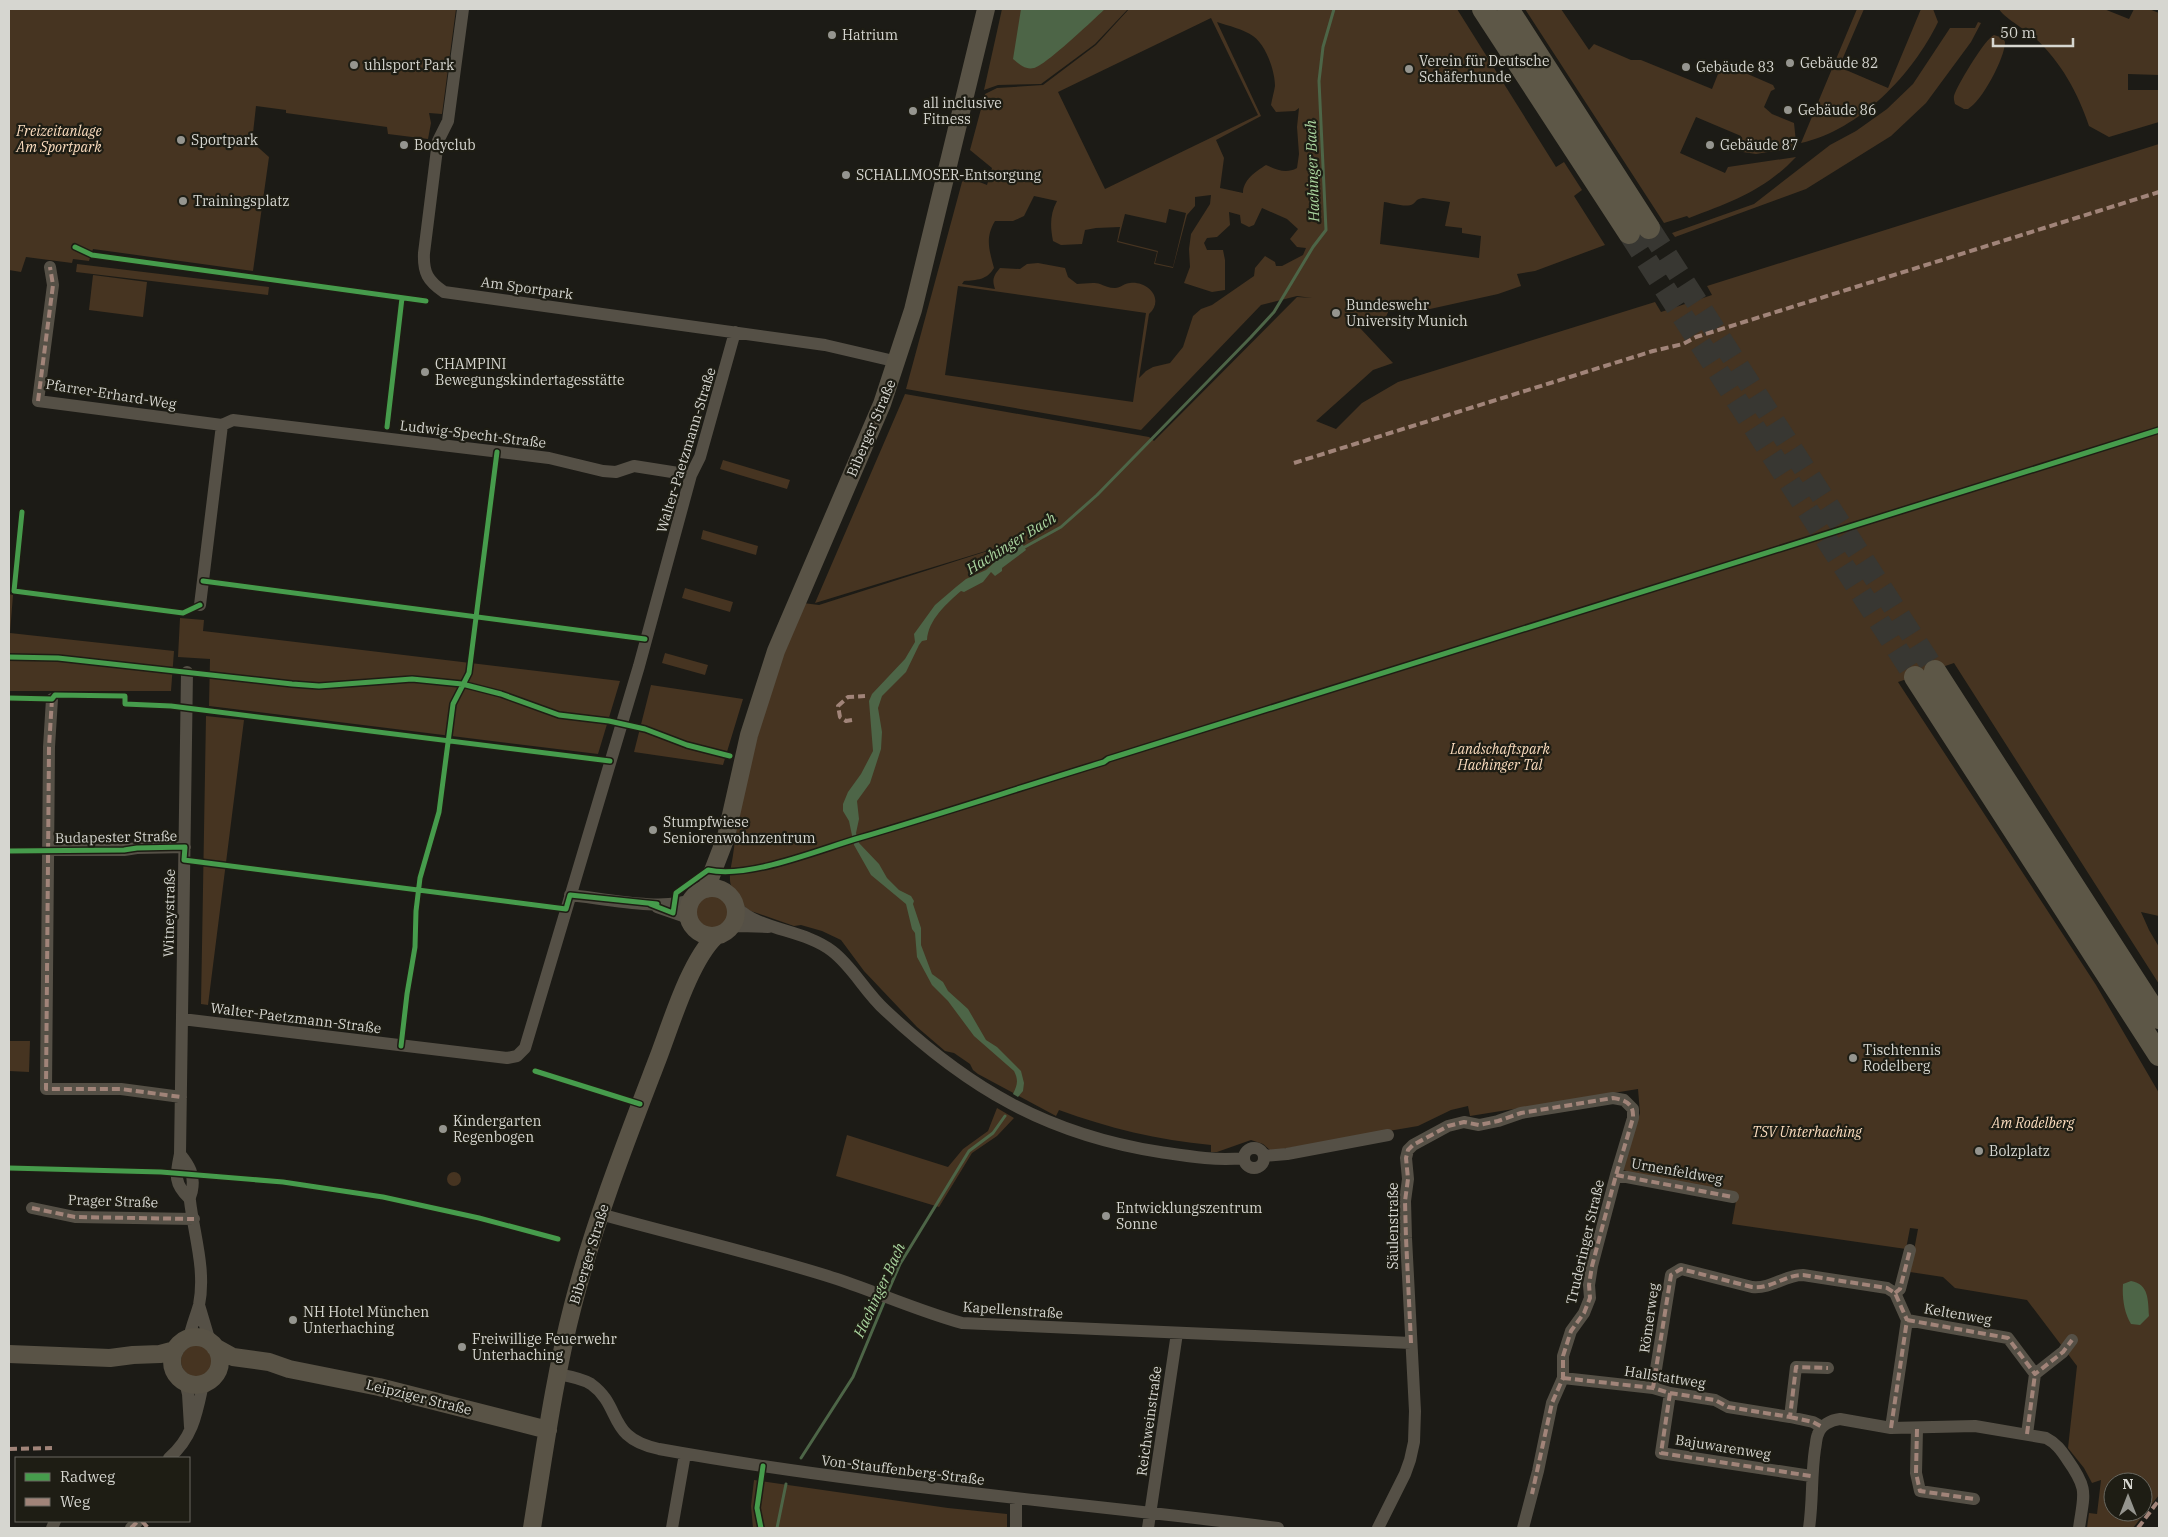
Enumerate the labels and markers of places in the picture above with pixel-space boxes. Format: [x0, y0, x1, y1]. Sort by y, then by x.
place label: Hatrium [842, 26, 898, 44]
marker: Hatrium [826, 29, 838, 41]
place label: Verein für Deutsche Schäferhunde [1419, 52, 1550, 86]
place label: Gebäude 82 [1800, 54, 1878, 72]
place label: uhlsport Park [364, 56, 455, 74]
marker: Gebäude 82 [1784, 57, 1796, 69]
place label: Gebäude 83 [1696, 58, 1774, 76]
marker: uhlsport Park [348, 59, 360, 71]
marker: Gebäude 83 [1680, 61, 1692, 73]
marker: Verein für Deutsche Schäferhunde [1403, 63, 1415, 75]
place label: all inclusive Fitness [923, 94, 1002, 128]
place label: Gebäude 86 [1798, 101, 1876, 119]
marker: Gebäude 86 [1782, 104, 1794, 116]
marker: all inclusive Fitness [907, 105, 919, 117]
place label: Sportpark [191, 131, 259, 149]
marker: Sportpark [175, 134, 187, 146]
place label: Bodyclub [414, 136, 476, 154]
place label: Gebäude 87 [1720, 136, 1798, 154]
marker: Bodyclub [398, 139, 410, 151]
marker: Gebäude 87 [1704, 139, 1716, 151]
place label: SCHALLMOSER-Entsorgung [856, 166, 1042, 184]
marker: SCHALLMOSER-Entsorgung [840, 169, 852, 181]
place label: Trainingsplatz [193, 192, 289, 210]
marker: Trainingsplatz [177, 195, 189, 207]
place label: Bundeswehr University Munich [1346, 296, 1468, 330]
marker: Bundeswehr University Munich [1330, 307, 1342, 319]
place label: CHAMPINI Bewegungskindertagesstätte [435, 355, 624, 389]
marker: CHAMPINI Bewegungskindertagesstätte [419, 366, 431, 378]
place label: Stumpfwiese Seniorenwohnzentrum [663, 813, 816, 847]
marker: Stumpfwiese Seniorenwohnzentrum [647, 824, 659, 836]
place label: Tischtennis Rodelberg [1863, 1041, 1941, 1075]
marker: Tischtennis Rodelberg [1847, 1052, 1859, 1064]
place label: Kindergarten Regenbogen [453, 1112, 541, 1146]
marker: Kindergarten Regenbogen [437, 1123, 449, 1135]
place label: Bolzplatz [1989, 1142, 2050, 1160]
marker: Bolzplatz [1973, 1145, 1985, 1157]
place label: Entwicklungszentrum Sonne [1116, 1199, 1262, 1233]
marker: Entwicklungszentrum Sonne [1100, 1210, 1112, 1222]
place label: NH Hotel München Unterhaching [303, 1303, 429, 1337]
marker: NH Hotel München Unterhaching [287, 1314, 299, 1326]
place label: Freiwillige Feuerwehr Unterhaching [472, 1330, 617, 1364]
marker: Freiwillige Feuerwehr Unterhaching [456, 1341, 468, 1353]

